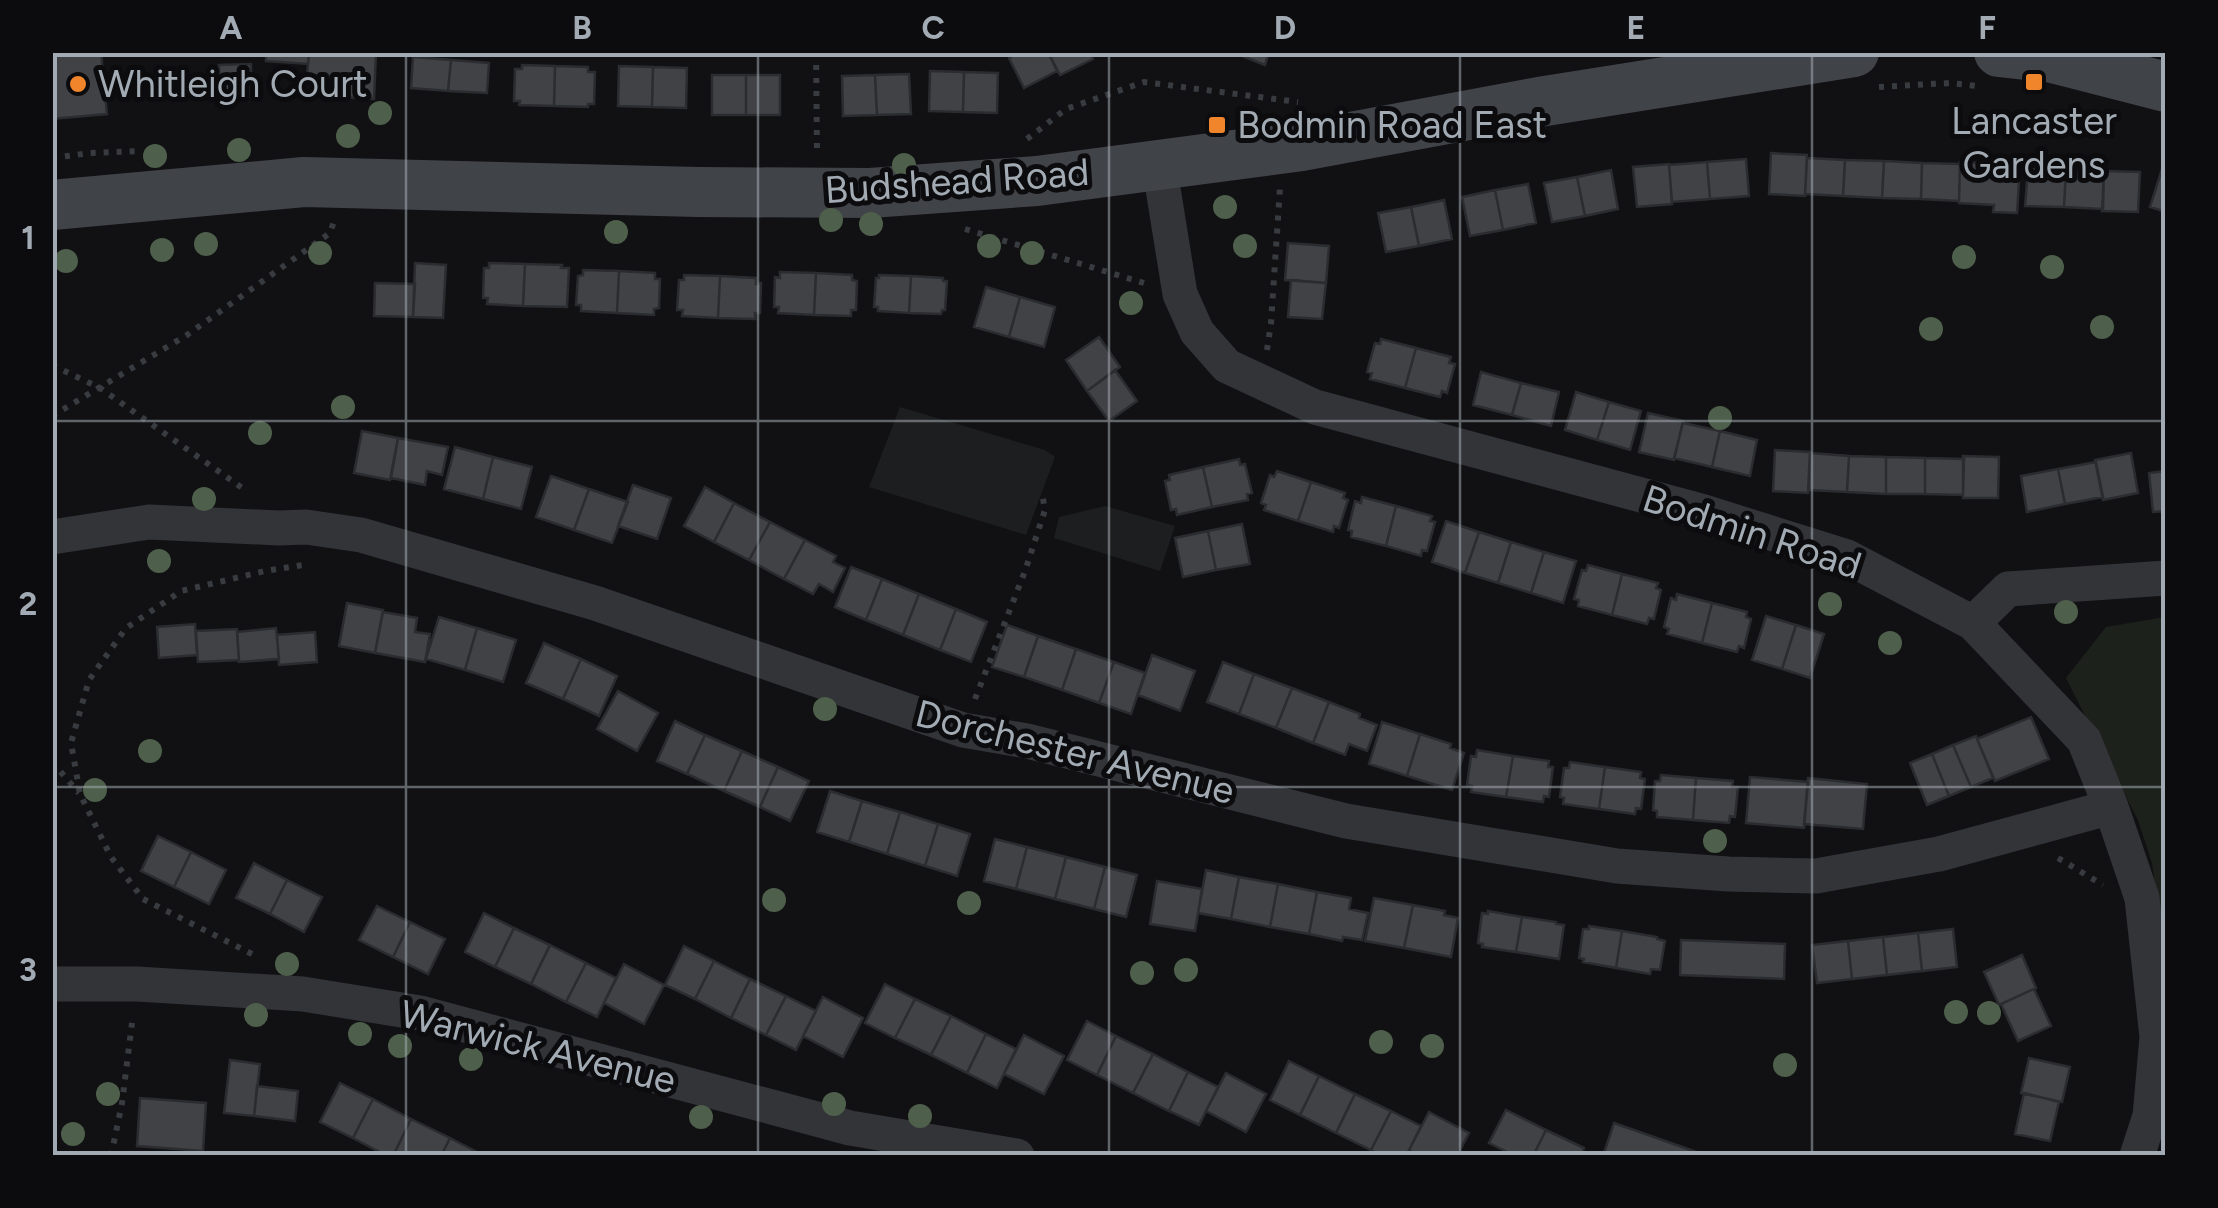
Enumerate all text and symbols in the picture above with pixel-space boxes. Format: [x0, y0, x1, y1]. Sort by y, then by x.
text: A [220, 9, 243, 47]
text: B [572, 9, 592, 47]
text: C [921, 9, 945, 47]
text: D [1274, 9, 1296, 47]
text: E [1627, 9, 1645, 47]
text: F [1978, 9, 1996, 47]
place label: Whitleigh Court [98, 61, 368, 107]
marker: Lancaster Gardens [2023, 71, 2045, 93]
marker: Whitleigh Court [67, 73, 89, 95]
place label: Lancaster Gardens [1951, 98, 2117, 188]
place label: Bodmin Road East [1237, 102, 1547, 148]
marker: Bodmin Road East [1206, 114, 1228, 136]
street label: Budshead Road [823, 149, 1091, 213]
text: 1 [21, 219, 35, 257]
street label: Bodmin Road [1637, 475, 1867, 589]
text: 2 [19, 585, 37, 623]
street label: Dorchester Avenue [911, 690, 1239, 814]
text: 3 [19, 951, 37, 989]
street label: Warwick Avenue [395, 990, 681, 1104]

